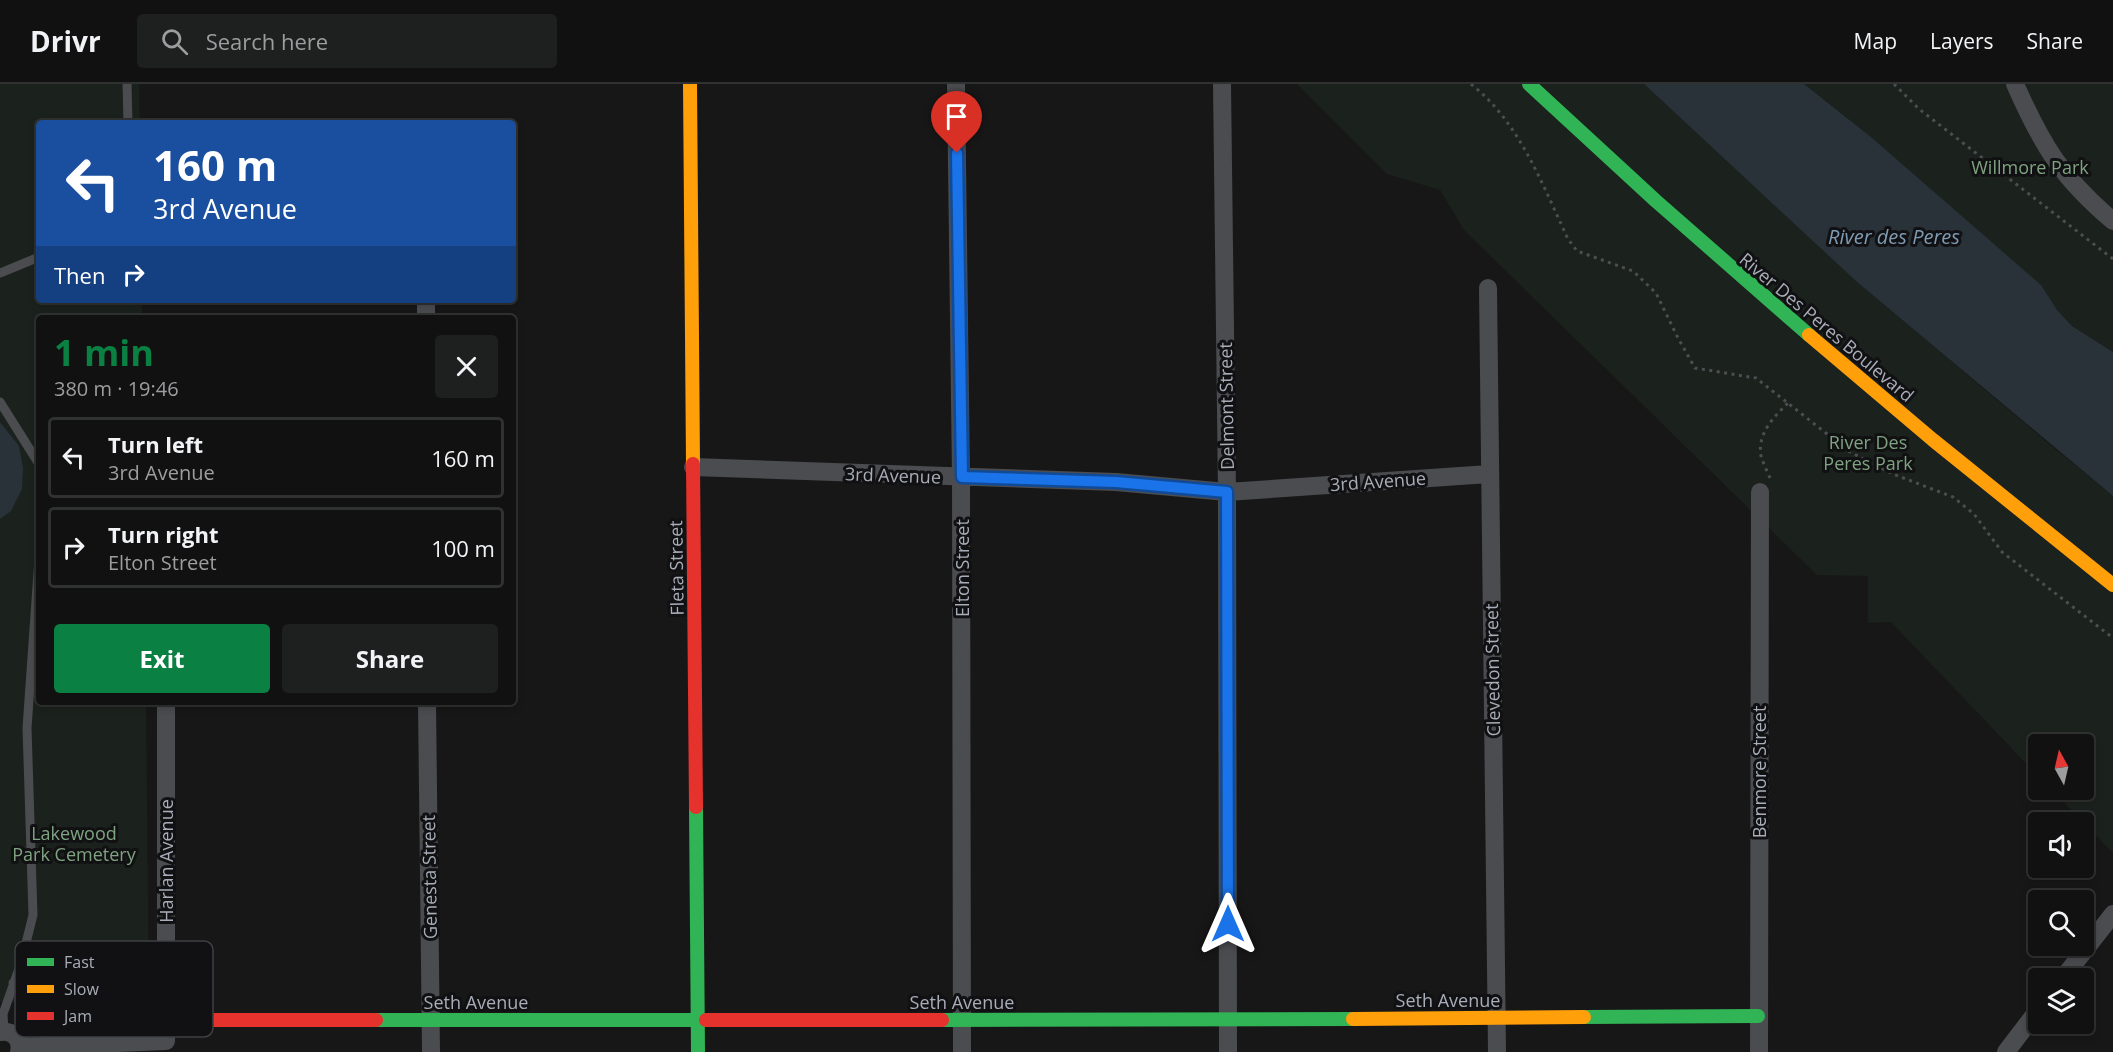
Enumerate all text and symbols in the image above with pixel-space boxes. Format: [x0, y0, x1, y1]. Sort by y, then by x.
search box [137, 14, 557, 68]
text: Drivr [30, 22, 101, 60]
icon: search [158, 25, 191, 58]
text: Search here [206, 26, 328, 56]
text: Map [1854, 27, 1897, 55]
text: Layers [1930, 27, 1994, 55]
text: Share [2027, 27, 2083, 55]
pin [931, 91, 982, 153]
icon: arrive [940, 100, 973, 133]
text: 160 m [153, 136, 277, 193]
icon: left [54, 144, 132, 222]
park label: Willmore Park [1971, 155, 2089, 179]
text: 3rd Avenue [153, 190, 297, 227]
water label: River des Peres [1828, 223, 1960, 250]
street label: River Des Peres Boulevard [1735, 247, 1919, 407]
icon: right [117, 258, 150, 291]
text: Then [54, 260, 105, 290]
text: 1 min [54, 328, 154, 377]
button: close [435, 335, 498, 398]
street label: Delmont Street [1213, 342, 1239, 470]
text: 380 m · 19:46 [54, 375, 179, 402]
text: Turn left [108, 429, 203, 459]
park label: River Des Peres Park [1823, 430, 1913, 475]
icon: left [57, 441, 90, 474]
text: 160 m [431, 443, 495, 473]
text: 3rd Avenue [108, 459, 215, 486]
street label: 3rd Avenue [845, 461, 941, 489]
street label: 3rd Avenue [1329, 466, 1427, 496]
text: Turn right [108, 519, 219, 549]
street label: Elton Street [950, 519, 974, 617]
street label: Fleta Street [663, 520, 689, 616]
icon: right [57, 531, 90, 564]
text: 100 m [431, 533, 495, 563]
text: Elton Street [108, 549, 217, 576]
street label: Clevedon Street [1479, 603, 1505, 737]
button: Exit [54, 624, 270, 693]
button: Share [282, 624, 498, 693]
street label: Benmore Street [1747, 706, 1771, 838]
north arrow [2028, 734, 2094, 800]
map controls [2028, 734, 2094, 1034]
street label: Harlan Avenue [154, 799, 178, 923]
button: sound [2028, 812, 2094, 878]
street label: Genesta Street [416, 815, 442, 939]
park label: Lakewood Park Cemetery [12, 821, 137, 866]
button: search [2028, 890, 2094, 956]
position arrow [1196, 892, 1260, 956]
legend [15, 941, 213, 1037]
text: Fast [64, 951, 95, 973]
button: layers [2028, 968, 2094, 1034]
text: Slow [64, 978, 99, 1000]
street label: Seth Avenue [1396, 988, 1500, 1012]
street label: Seth Avenue [424, 990, 528, 1014]
street label: Seth Avenue [910, 990, 1014, 1014]
text: Jam [62, 1005, 92, 1027]

